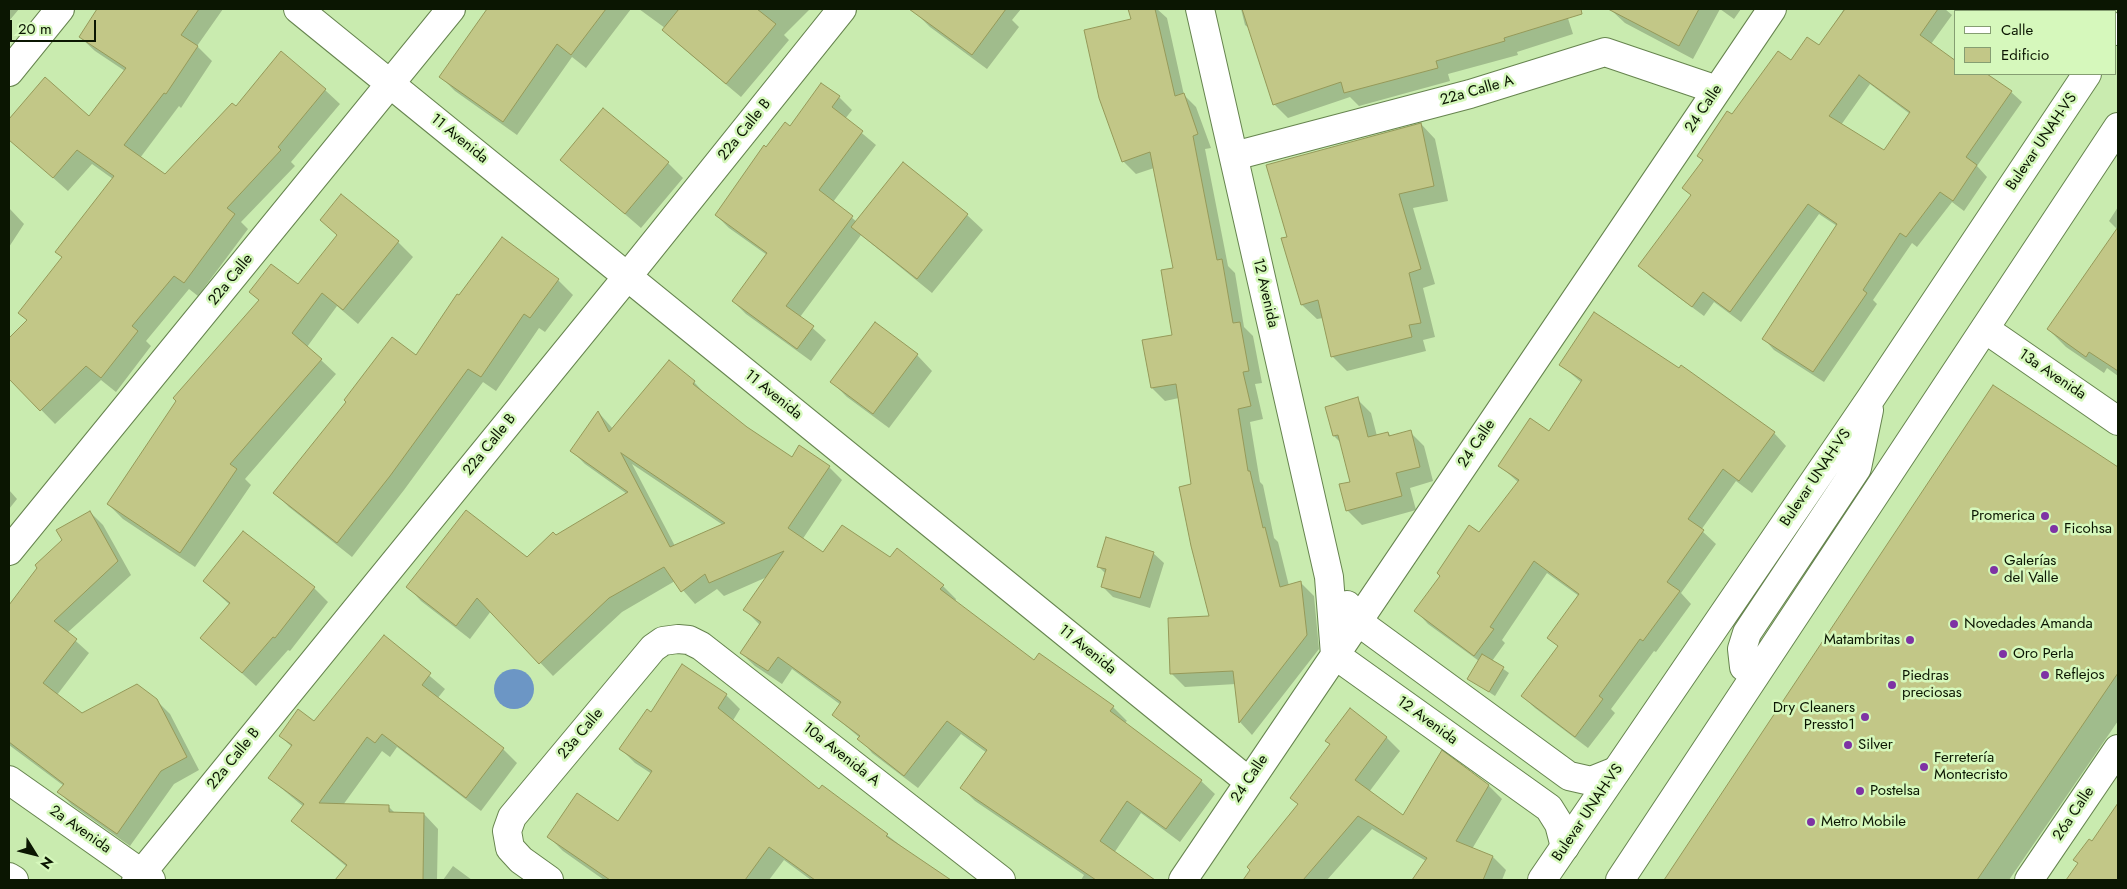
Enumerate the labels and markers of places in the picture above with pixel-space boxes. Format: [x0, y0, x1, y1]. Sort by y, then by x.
place label: Promerica [1971, 507, 2035, 525]
marker: Promerica [2039, 510, 2051, 522]
place label: Ficohsa [2064, 520, 2112, 538]
marker: Ficohsa [2048, 523, 2060, 535]
place label: Galerías del Valle [2004, 552, 2058, 587]
marker: Galerías del Valle [1988, 564, 2000, 576]
place label: Novedades Amanda [1964, 615, 2093, 633]
marker: Novedades Amanda [1948, 618, 1960, 630]
place label: Matambritas [1824, 631, 1900, 649]
marker: Matambritas [1904, 634, 1916, 646]
place label: Oro Perla [2013, 645, 2074, 663]
marker: Oro Perla [1997, 648, 2009, 660]
place label: Reflejos [2055, 666, 2105, 684]
place label: Piedras preciosas [1902, 667, 1962, 702]
marker: Reflejos [2039, 669, 2051, 681]
marker: Piedras preciosas [1886, 679, 1898, 691]
place label: Dry Cleaners Pressto1 [1773, 699, 1855, 734]
marker: Dry Cleaners Pressto1 [1859, 711, 1871, 723]
place label: Silver [1858, 736, 1893, 754]
marker: Silver [1842, 739, 1854, 751]
place label: Ferretería Montecristo [1934, 749, 2008, 784]
marker: Ferretería Montecristo [1918, 761, 1930, 773]
place label: Postelsa [1870, 782, 1920, 800]
marker: Postelsa [1854, 785, 1866, 797]
place label: Metro Mobile [1821, 813, 1906, 831]
marker: Metro Mobile [1805, 816, 1817, 828]

